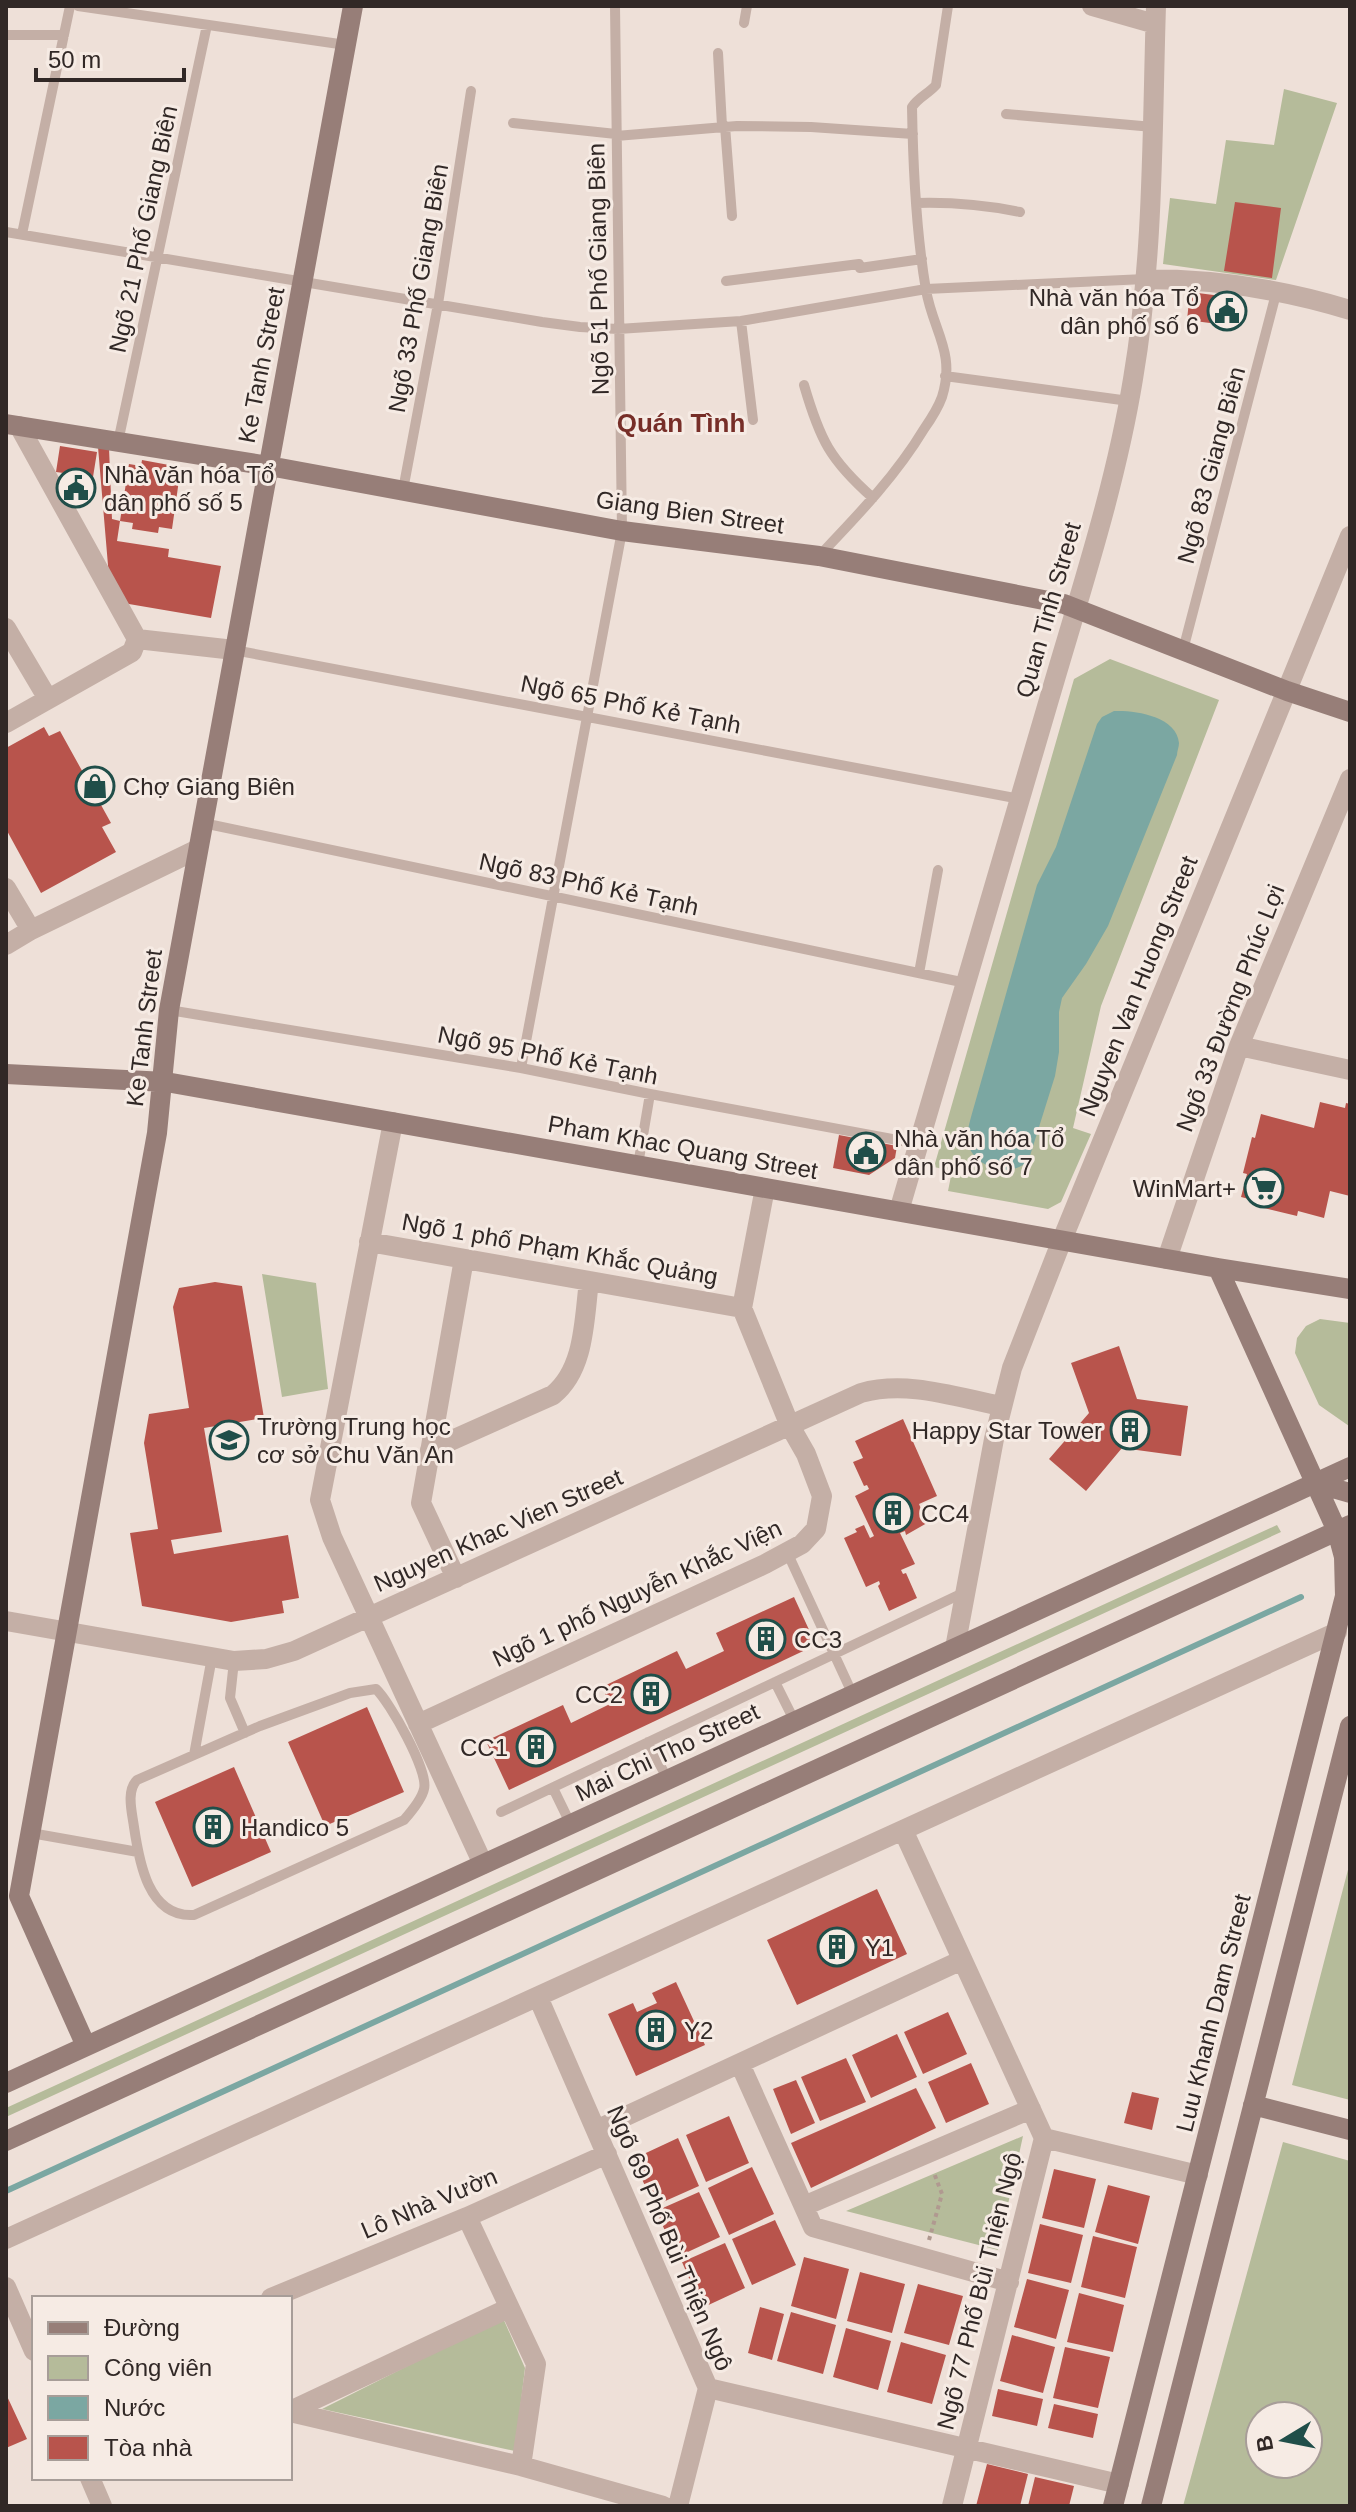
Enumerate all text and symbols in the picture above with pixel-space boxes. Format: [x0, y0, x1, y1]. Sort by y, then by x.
scale bar [36, 32, 184, 82]
text: 50 m [48, 46, 101, 73]
street label: Ngõ 21 Phố Giang Biên [104, 103, 182, 355]
street label: Ngõ 51 Phố Giang Biên [582, 143, 614, 395]
street label: Ngõ 33 Phố Giang Biên [383, 161, 453, 415]
street label: Ke Tanh Street [233, 284, 289, 445]
place label: Nhà văn hóa Tổ dân phố số 6 [1029, 284, 1199, 339]
public building icon: Nhà văn hóa Tổ dân phố số 6 [1206, 290, 1248, 332]
street label: Ngõ 83 Giang Biên [1172, 364, 1250, 566]
district label: Quán Tình [617, 408, 745, 438]
place label: Nhà văn hóa Tổ dân phố số 5 [104, 461, 274, 516]
public building icon: Nhà văn hóa Tổ dân phố số 5 [55, 467, 97, 509]
street label: Giang Bien Street [594, 485, 786, 539]
street label: Quan Tinh Street [1010, 519, 1086, 701]
street label: Ngõ 65 Phố Kẻ Tạnh [519, 669, 743, 739]
shop icon: Chợ Giang Biên [74, 765, 116, 807]
place label: Chợ Giang Biên [123, 773, 295, 800]
street label: Ngõ 83 Phố Kẻ Tạnh [477, 848, 701, 920]
street label: Nguyen Van Huong Street [1073, 852, 1203, 1120]
street label: Ngõ 33 Đường Phúc Lợi [1170, 881, 1290, 1135]
street label: Ke Tanh Street [121, 947, 167, 1108]
street label: Ngõ 95 Phố Kẻ Tạnh [436, 1020, 660, 1090]
street label: Pham Khac Quang Street [546, 1110, 820, 1184]
place label: Nhà văn hóa Tổ dân phố số 7 [894, 1125, 1064, 1180]
public building icon: Nhà văn hóa Tổ dân phố số 7 [845, 1131, 887, 1173]
supermarket icon: WinMart+ [1243, 1167, 1285, 1209]
place label: WinMart+ [1133, 1175, 1236, 1202]
street label: Ngõ 1 phố Phạm Khắc Quảng [400, 1208, 720, 1290]
building icon: Happy Star Tower [1109, 1409, 1151, 1451]
place label: Trường Trung học cơ sở Chu Văn An [257, 1413, 454, 1468]
place label: Happy Star Tower [912, 1417, 1102, 1444]
school or university icon: Trường Trung học cơ sở Chu Văn An [208, 1419, 250, 1461]
street label: Nguyen Khac Vien Street [370, 1463, 627, 1597]
building icon: CC4 [872, 1492, 914, 1534]
place label: CC4 [921, 1500, 969, 1527]
street label: Ngõ 1 phố Nguyễn Khắc Viện [488, 1514, 786, 1672]
building icon: CC3 [745, 1618, 787, 1660]
place label: CC3 [794, 1626, 842, 1653]
building icon: CC2 [630, 1673, 672, 1715]
place label: CC2 [575, 1681, 623, 1708]
street label: Mai Chi Tho Street [571, 1697, 763, 1806]
building icon: CC1 [515, 1726, 557, 1768]
place label: CC1 [460, 1734, 508, 1761]
building icon: Handico 5 [192, 1806, 234, 1848]
place label: Handico 5 [241, 1814, 349, 1841]
street label: Luu Khanh Dam Street [1170, 1891, 1256, 2135]
building icon: Y1 [816, 1926, 858, 1968]
place label: Y1 [865, 1934, 894, 1961]
building icon: Y2 [635, 2009, 677, 2051]
place label: Y2 [684, 2017, 713, 2044]
street label: Ngõ 69 Phố Bùi Thiện Ngô [602, 2102, 738, 2374]
street label: Ngõ 77 Phố Bùi Thiện Ngộ [931, 2149, 1027, 2433]
street label: Lô Nhà Vườn [357, 2162, 501, 2244]
legend [32, 2296, 292, 2480]
text: Đường [104, 2314, 180, 2341]
text: Công viên [104, 2354, 212, 2381]
text: Nước [104, 2394, 165, 2421]
north arrow [1244, 2400, 1324, 2480]
text: B [1251, 2433, 1278, 2453]
text: Tòa nhà [104, 2434, 193, 2461]

